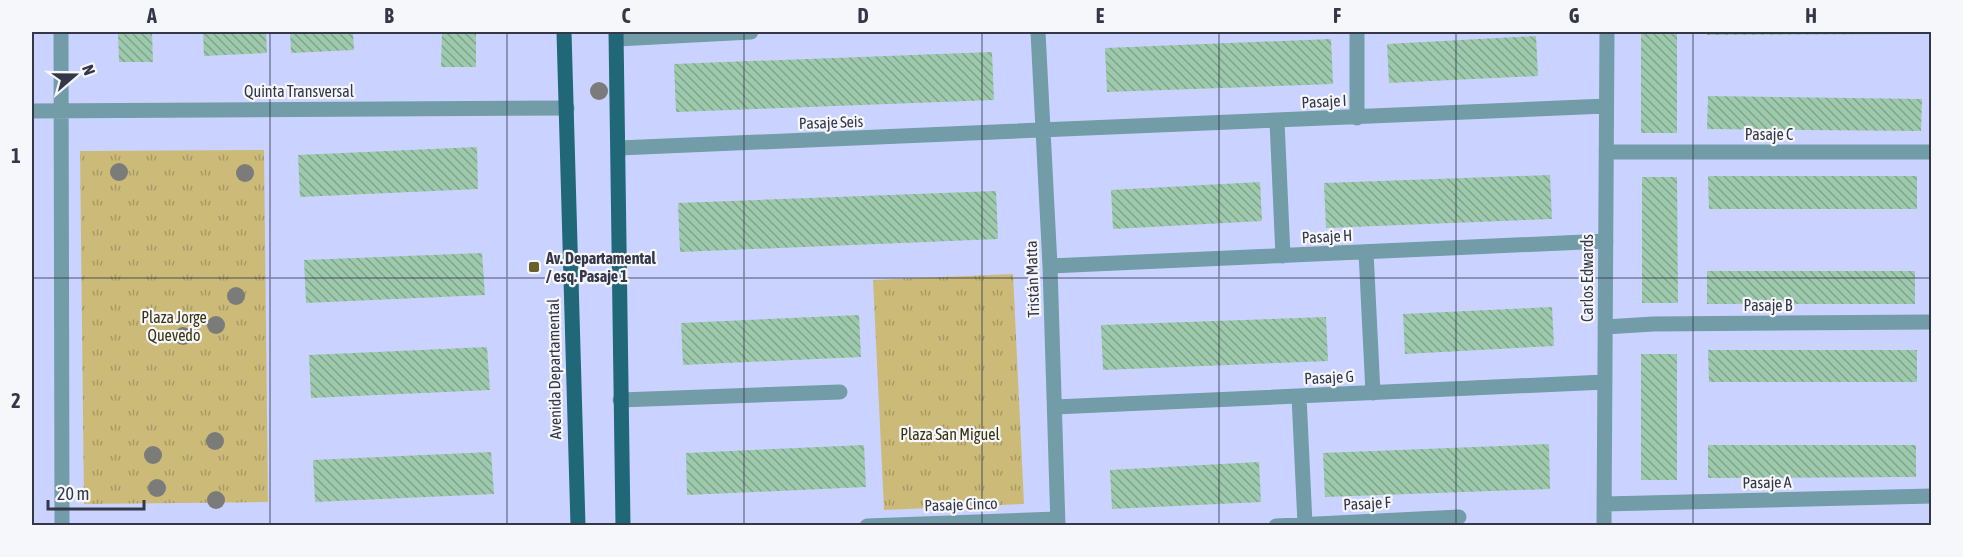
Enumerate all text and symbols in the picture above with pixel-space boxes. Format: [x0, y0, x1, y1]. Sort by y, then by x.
text: A [146, 4, 157, 27]
text: B [384, 4, 394, 27]
text: C [622, 4, 631, 27]
text: D [857, 4, 869, 27]
text: E [1096, 4, 1105, 27]
text: F [1333, 4, 1341, 27]
text: G [1569, 4, 1580, 27]
text: H [1805, 4, 1817, 27]
north arrow [45, 45, 105, 105]
text: N [79, 62, 99, 77]
street label: Quinta Transversal [244, 82, 355, 100]
street label: Pasaje I [1301, 91, 1347, 112]
street label: Pasaje Seis [798, 112, 864, 133]
street label: Pasaje C [1745, 125, 1793, 144]
text: 1 [11, 144, 21, 167]
street label: Pasaje H [1301, 226, 1353, 247]
street label: Carlos Edwards [1578, 234, 1596, 322]
street label: Tristán Matta [1022, 240, 1042, 318]
place label: Av. Departamental / esq. Pasaje 1 [545, 249, 656, 285]
marker: Av. Departamental / esq. Pasaje 1 [527, 260, 541, 274]
street label: Pasaje B [1744, 296, 1793, 315]
street label: Avenida Departamental [544, 298, 565, 440]
park label: Plaza Jorge Quevedo [141, 308, 207, 344]
street label: Pasaje G [1304, 367, 1354, 388]
text: 2 [11, 389, 21, 412]
park label: Plaza San Miguel [900, 425, 1001, 444]
scale bar [48, 473, 144, 511]
street label: Pasaje A [1742, 473, 1792, 492]
text: 20 m [57, 483, 89, 504]
street label: Pasaje F [1343, 493, 1392, 514]
street label: Pasaje Cinco [924, 494, 998, 515]

